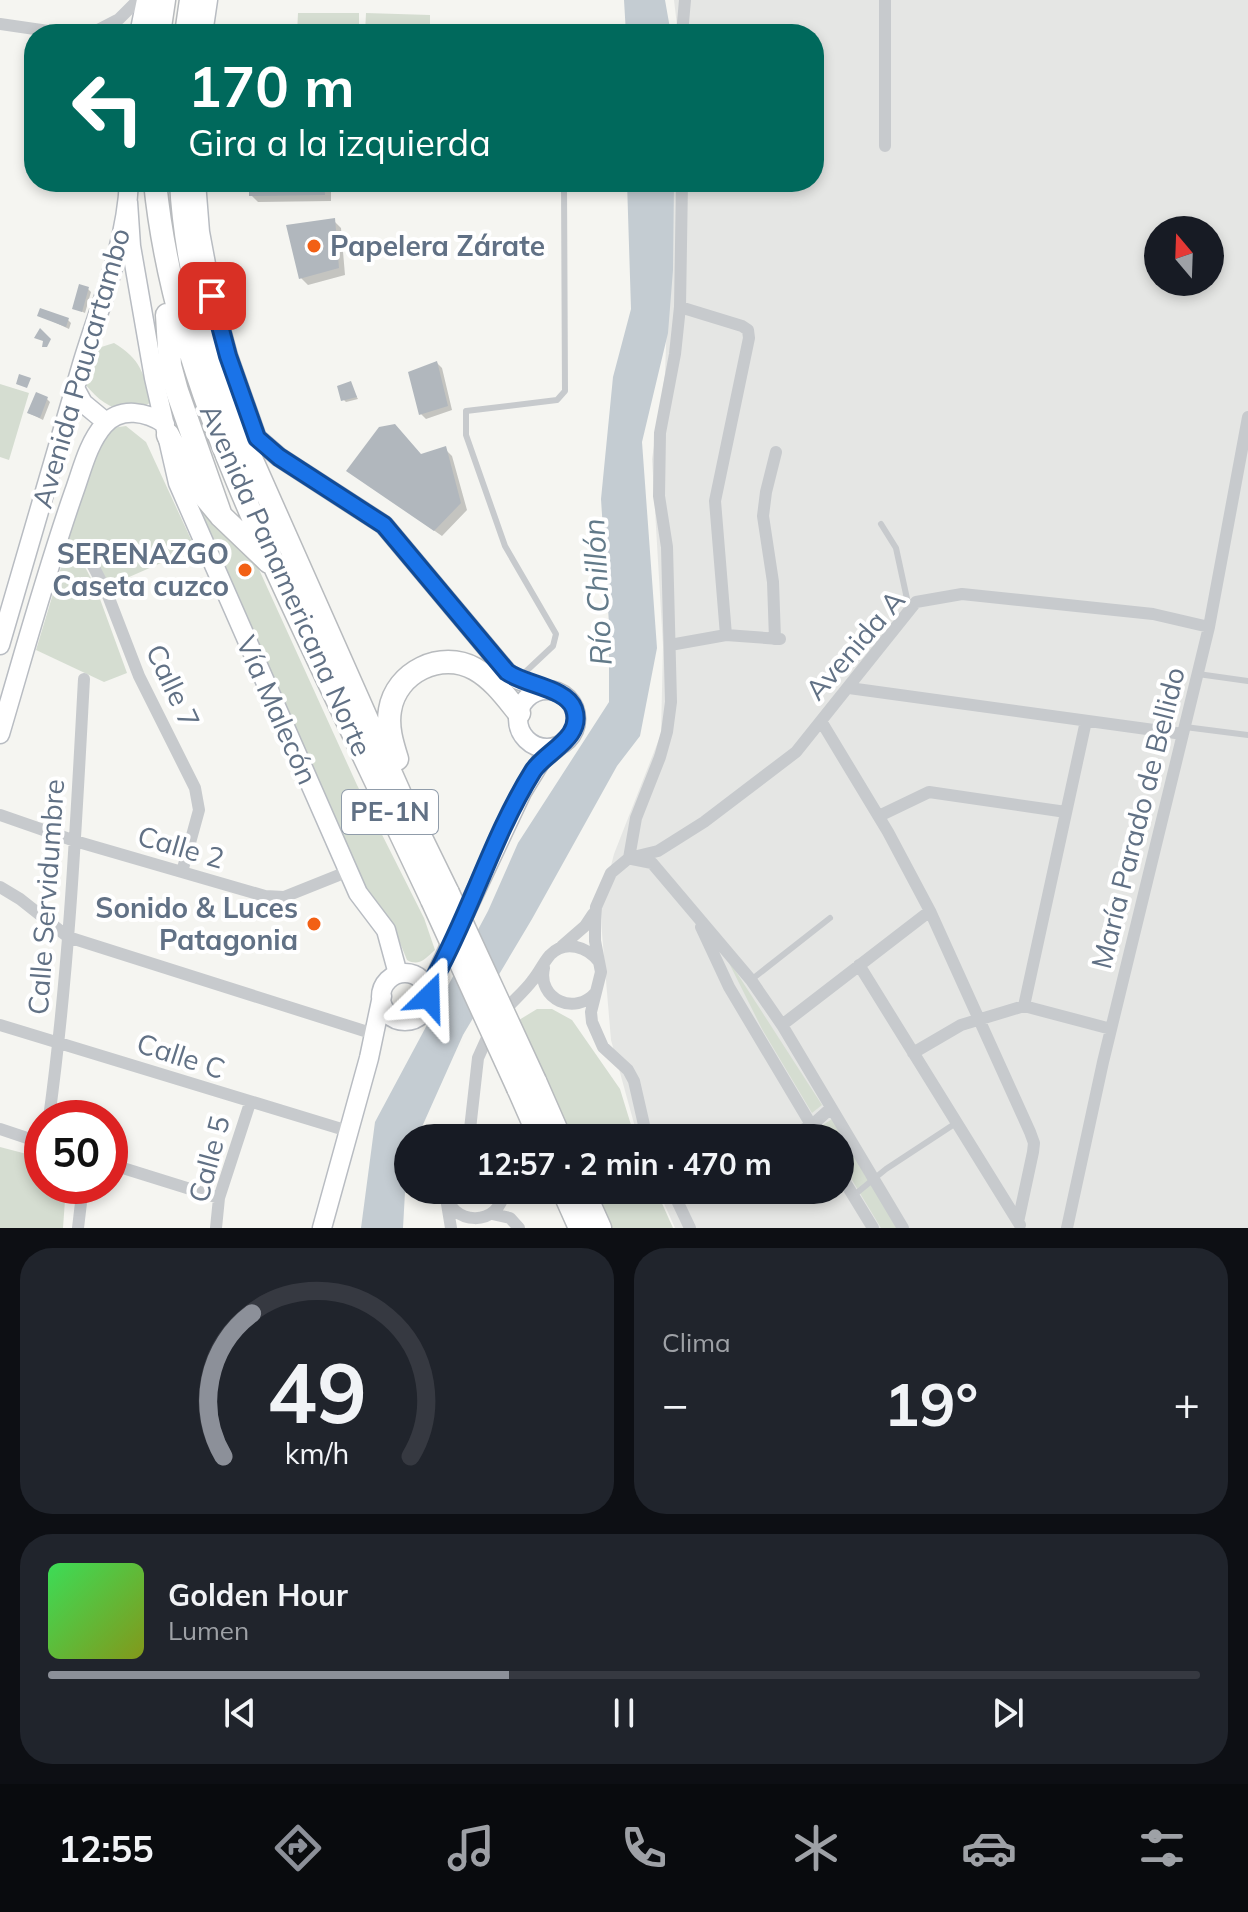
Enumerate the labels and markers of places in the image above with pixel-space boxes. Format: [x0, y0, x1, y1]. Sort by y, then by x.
place label: Papelera Zárate [330, 228, 545, 263]
marker: Papelera Zárate [305, 237, 323, 255]
pin [178, 262, 246, 330]
place label: SERENAZGO Caseta cuzco [52, 536, 229, 603]
marker: SERENAZGO Caseta cuzco [236, 561, 254, 579]
place label: Sonido & Luces Patagonia [95, 890, 298, 957]
marker: Sonido & Luces Patagonia [305, 915, 323, 933]

